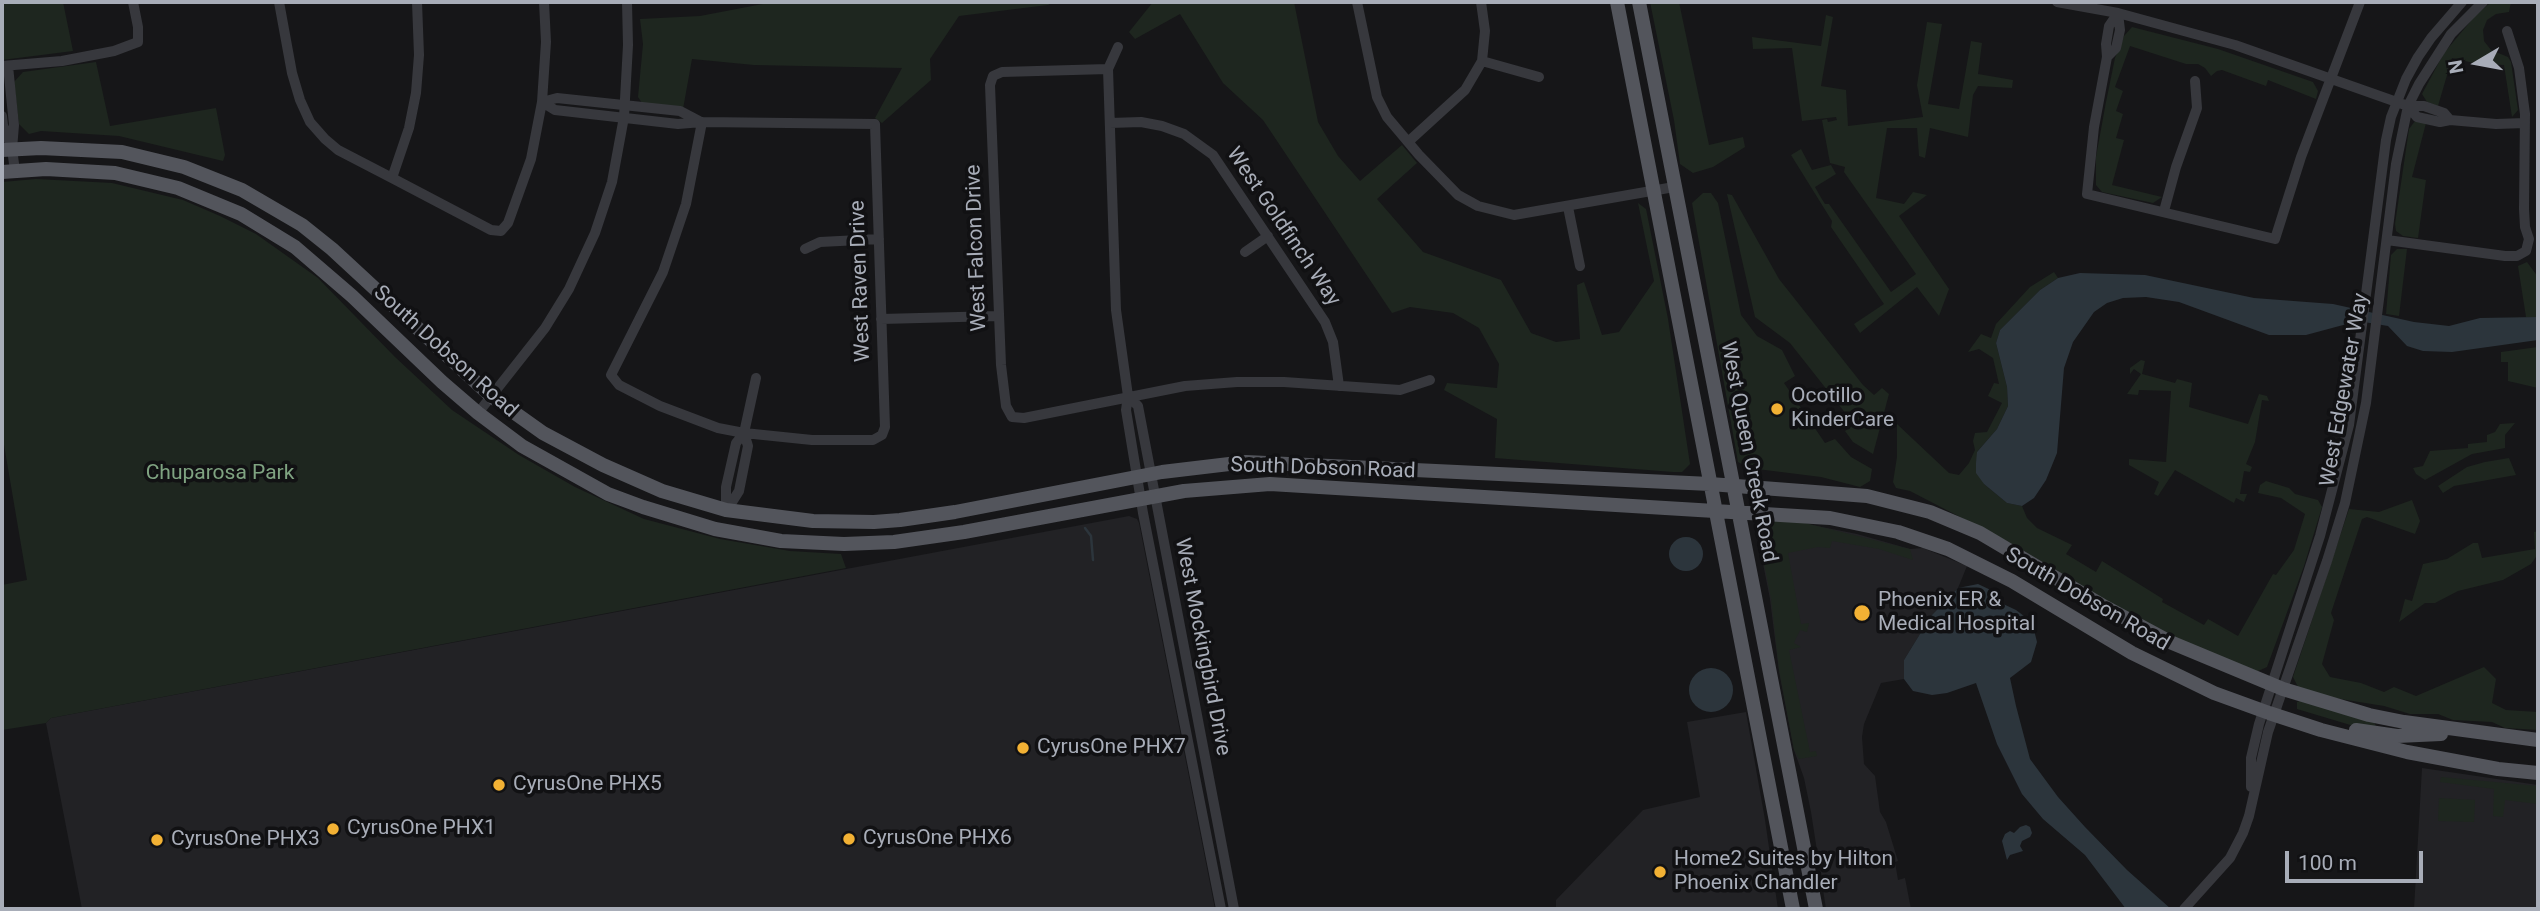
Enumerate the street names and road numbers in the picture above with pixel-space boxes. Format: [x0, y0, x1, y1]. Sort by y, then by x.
street label: West Goldfinch Way [1221, 143, 1345, 311]
street label: West Falcon Drive [961, 164, 993, 332]
street label: West Raven Drive [846, 200, 876, 362]
street label: South Dobson Road [368, 281, 522, 423]
street label: West Edgewater Way [2316, 291, 2374, 489]
street label: West Queen Creek Road [1714, 339, 1782, 565]
street label: South Dobson Road [1230, 453, 1416, 485]
street label: West Mockingbird Drive [1169, 536, 1235, 758]
street label: South Dobson Road [2001, 543, 2173, 657]

